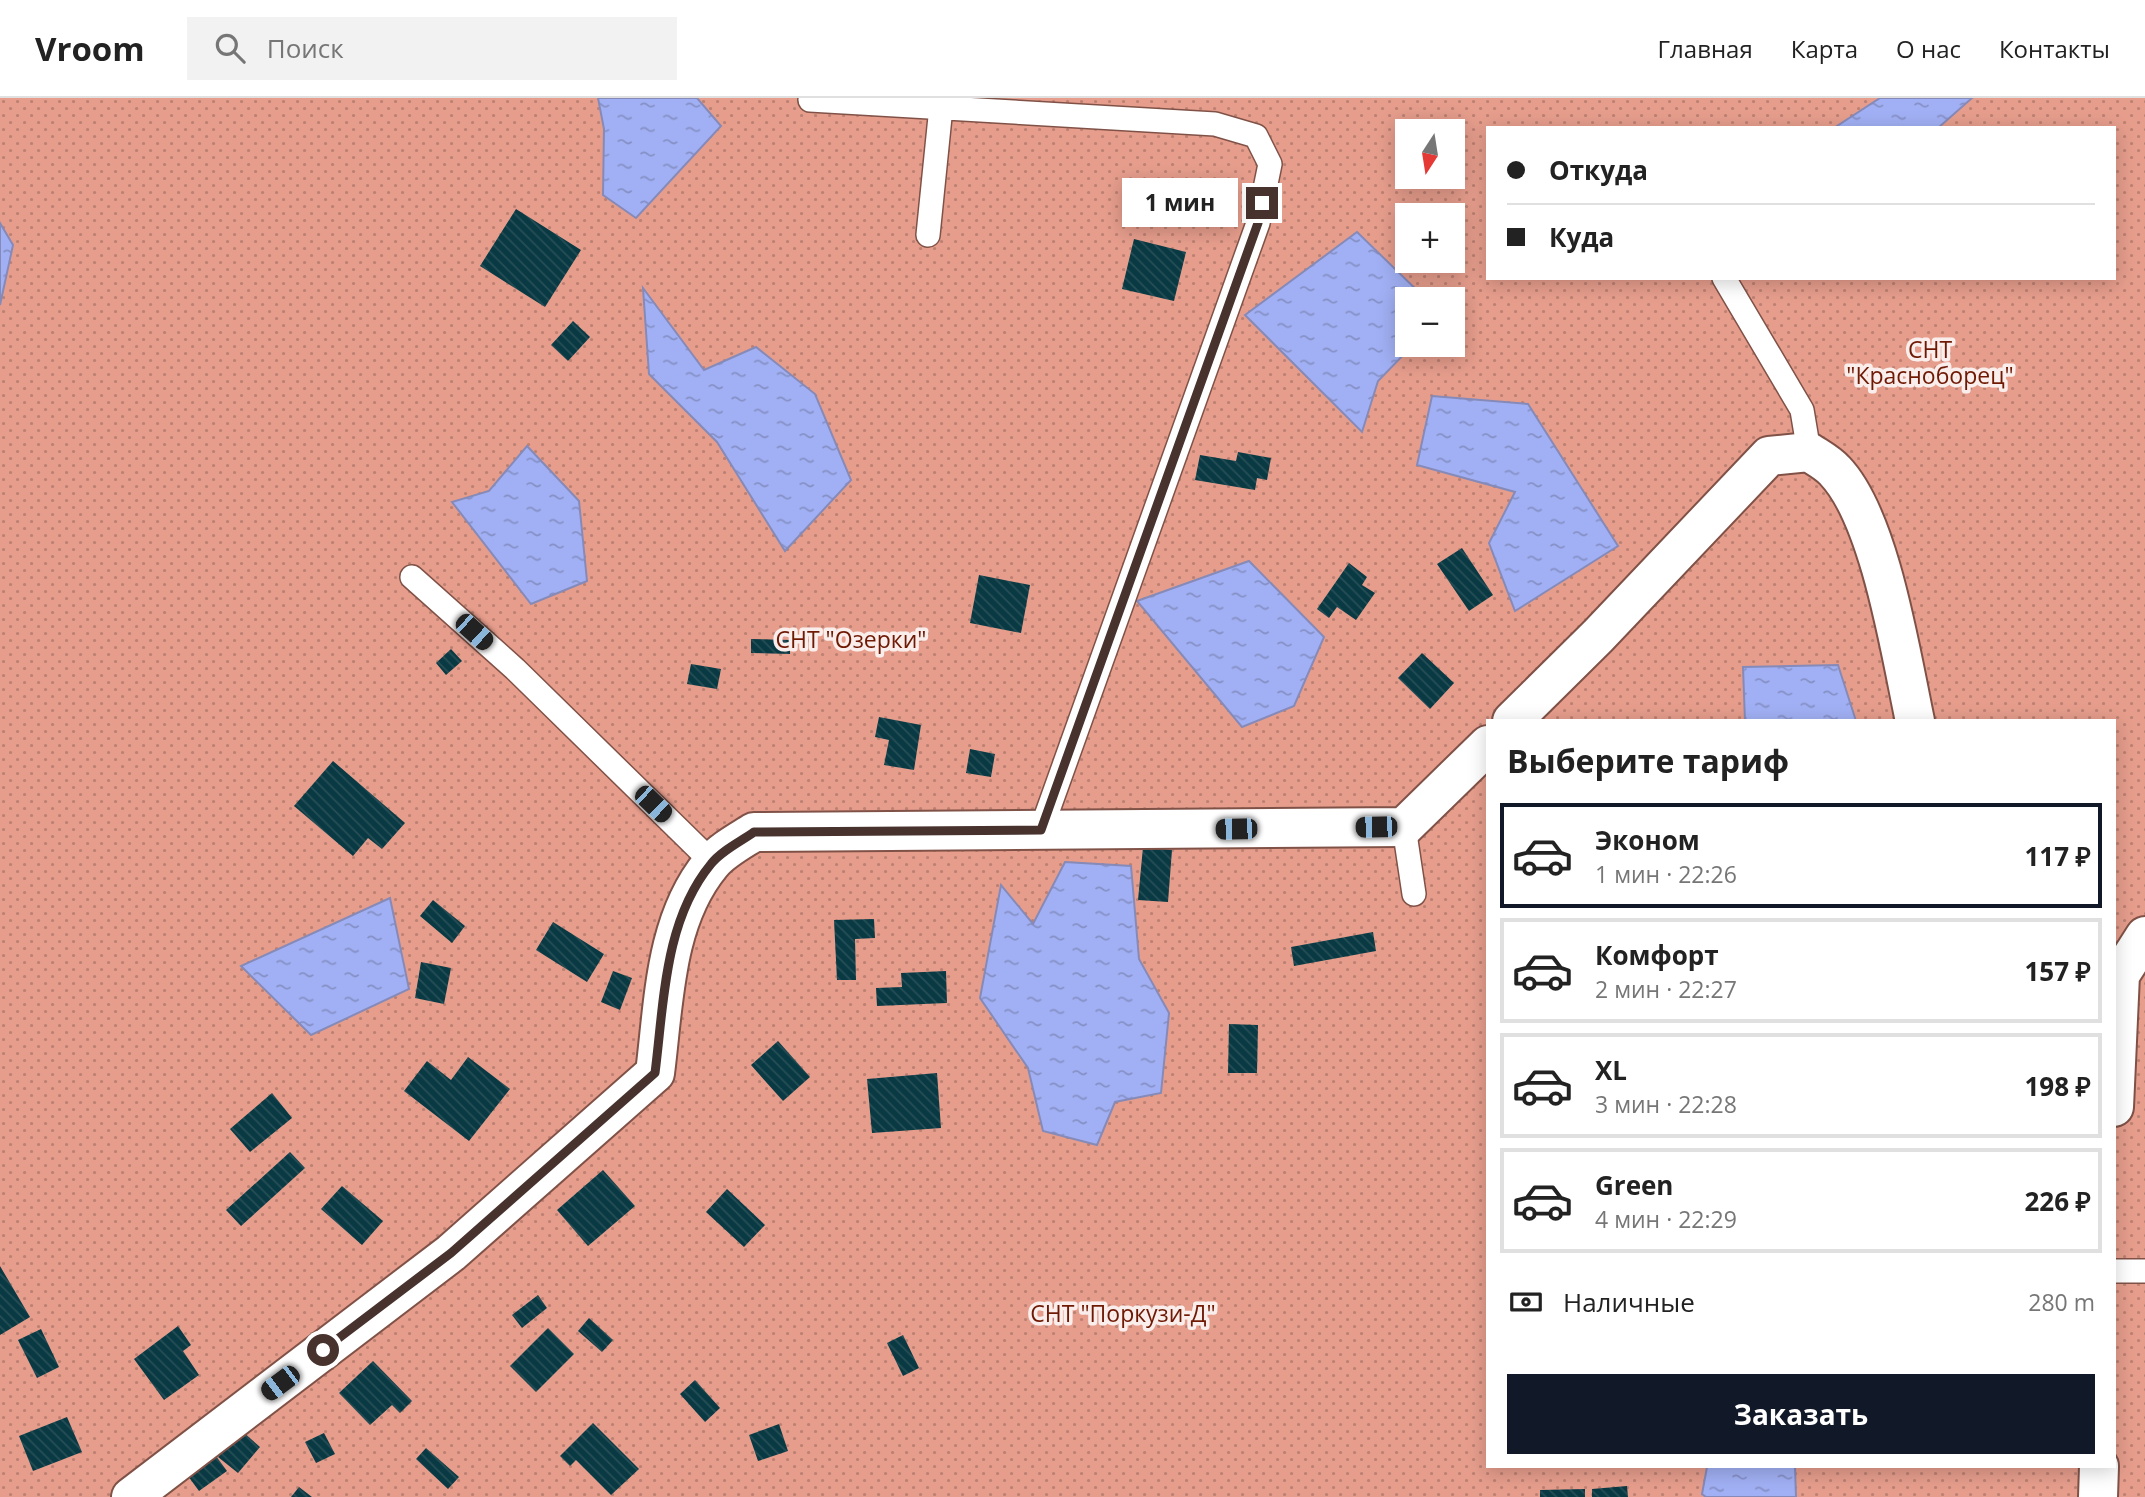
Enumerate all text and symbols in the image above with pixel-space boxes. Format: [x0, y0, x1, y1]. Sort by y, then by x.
search box [187, 17, 677, 80]
text: Vroom [35, 26, 145, 71]
icon: search [211, 29, 249, 67]
text: Поиск [267, 30, 344, 66]
text: Главная [1658, 32, 1753, 65]
text: Карта [1791, 32, 1858, 65]
text: О нас [1896, 32, 1961, 65]
text: Контакты [1999, 32, 2110, 65]
north arrow [1395, 119, 1465, 189]
map controls [1395, 119, 1465, 357]
text: Откуда [1549, 152, 1648, 188]
callout: 1 мин [1122, 178, 1238, 228]
text: 1 мин [1145, 186, 1215, 218]
route end [1246, 187, 1278, 219]
button: + [1395, 203, 1465, 273]
text: Куда [1549, 219, 1614, 255]
button: − [1395, 287, 1465, 357]
park label: СНТ "Красноборец" [1846, 333, 2014, 391]
car [452, 610, 497, 654]
park label: СНТ "Озерки" [776, 623, 926, 655]
text: Выберите тариф [1507, 739, 1789, 782]
car [631, 782, 676, 826]
car [1355, 816, 1398, 838]
car [1215, 818, 1258, 840]
text: Эконом [1595, 822, 1700, 858]
icon: car [1511, 824, 1574, 887]
text: 117 ₽ [2025, 838, 2091, 874]
text: 1 мин · 22:26 [1595, 858, 1737, 890]
text: Комфорт [1595, 937, 1719, 973]
icon: car [1511, 939, 1574, 1002]
text: 157 ₽ [2025, 953, 2091, 989]
text: 2 мин · 22:27 [1595, 973, 1737, 1005]
text: XL [1595, 1052, 1627, 1088]
icon: car [1511, 1054, 1574, 1117]
text: 198 ₽ [2025, 1068, 2091, 1104]
text: 3 мин · 22:28 [1595, 1088, 1737, 1120]
text: Green [1595, 1167, 1673, 1203]
icon: car [1511, 1169, 1574, 1232]
text: 226 ₽ [2025, 1183, 2091, 1219]
text: 4 мин · 22:29 [1595, 1203, 1737, 1235]
icon: cash [1507, 1283, 1545, 1321]
text: Наличные [1563, 1284, 1695, 1320]
text: 280 m [2028, 1286, 2095, 1318]
park label: СНТ "Поркузи-Д" [1030, 1297, 1216, 1329]
route start [307, 1334, 339, 1366]
car [257, 1362, 304, 1404]
button: Заказать [1507, 1374, 2095, 1454]

